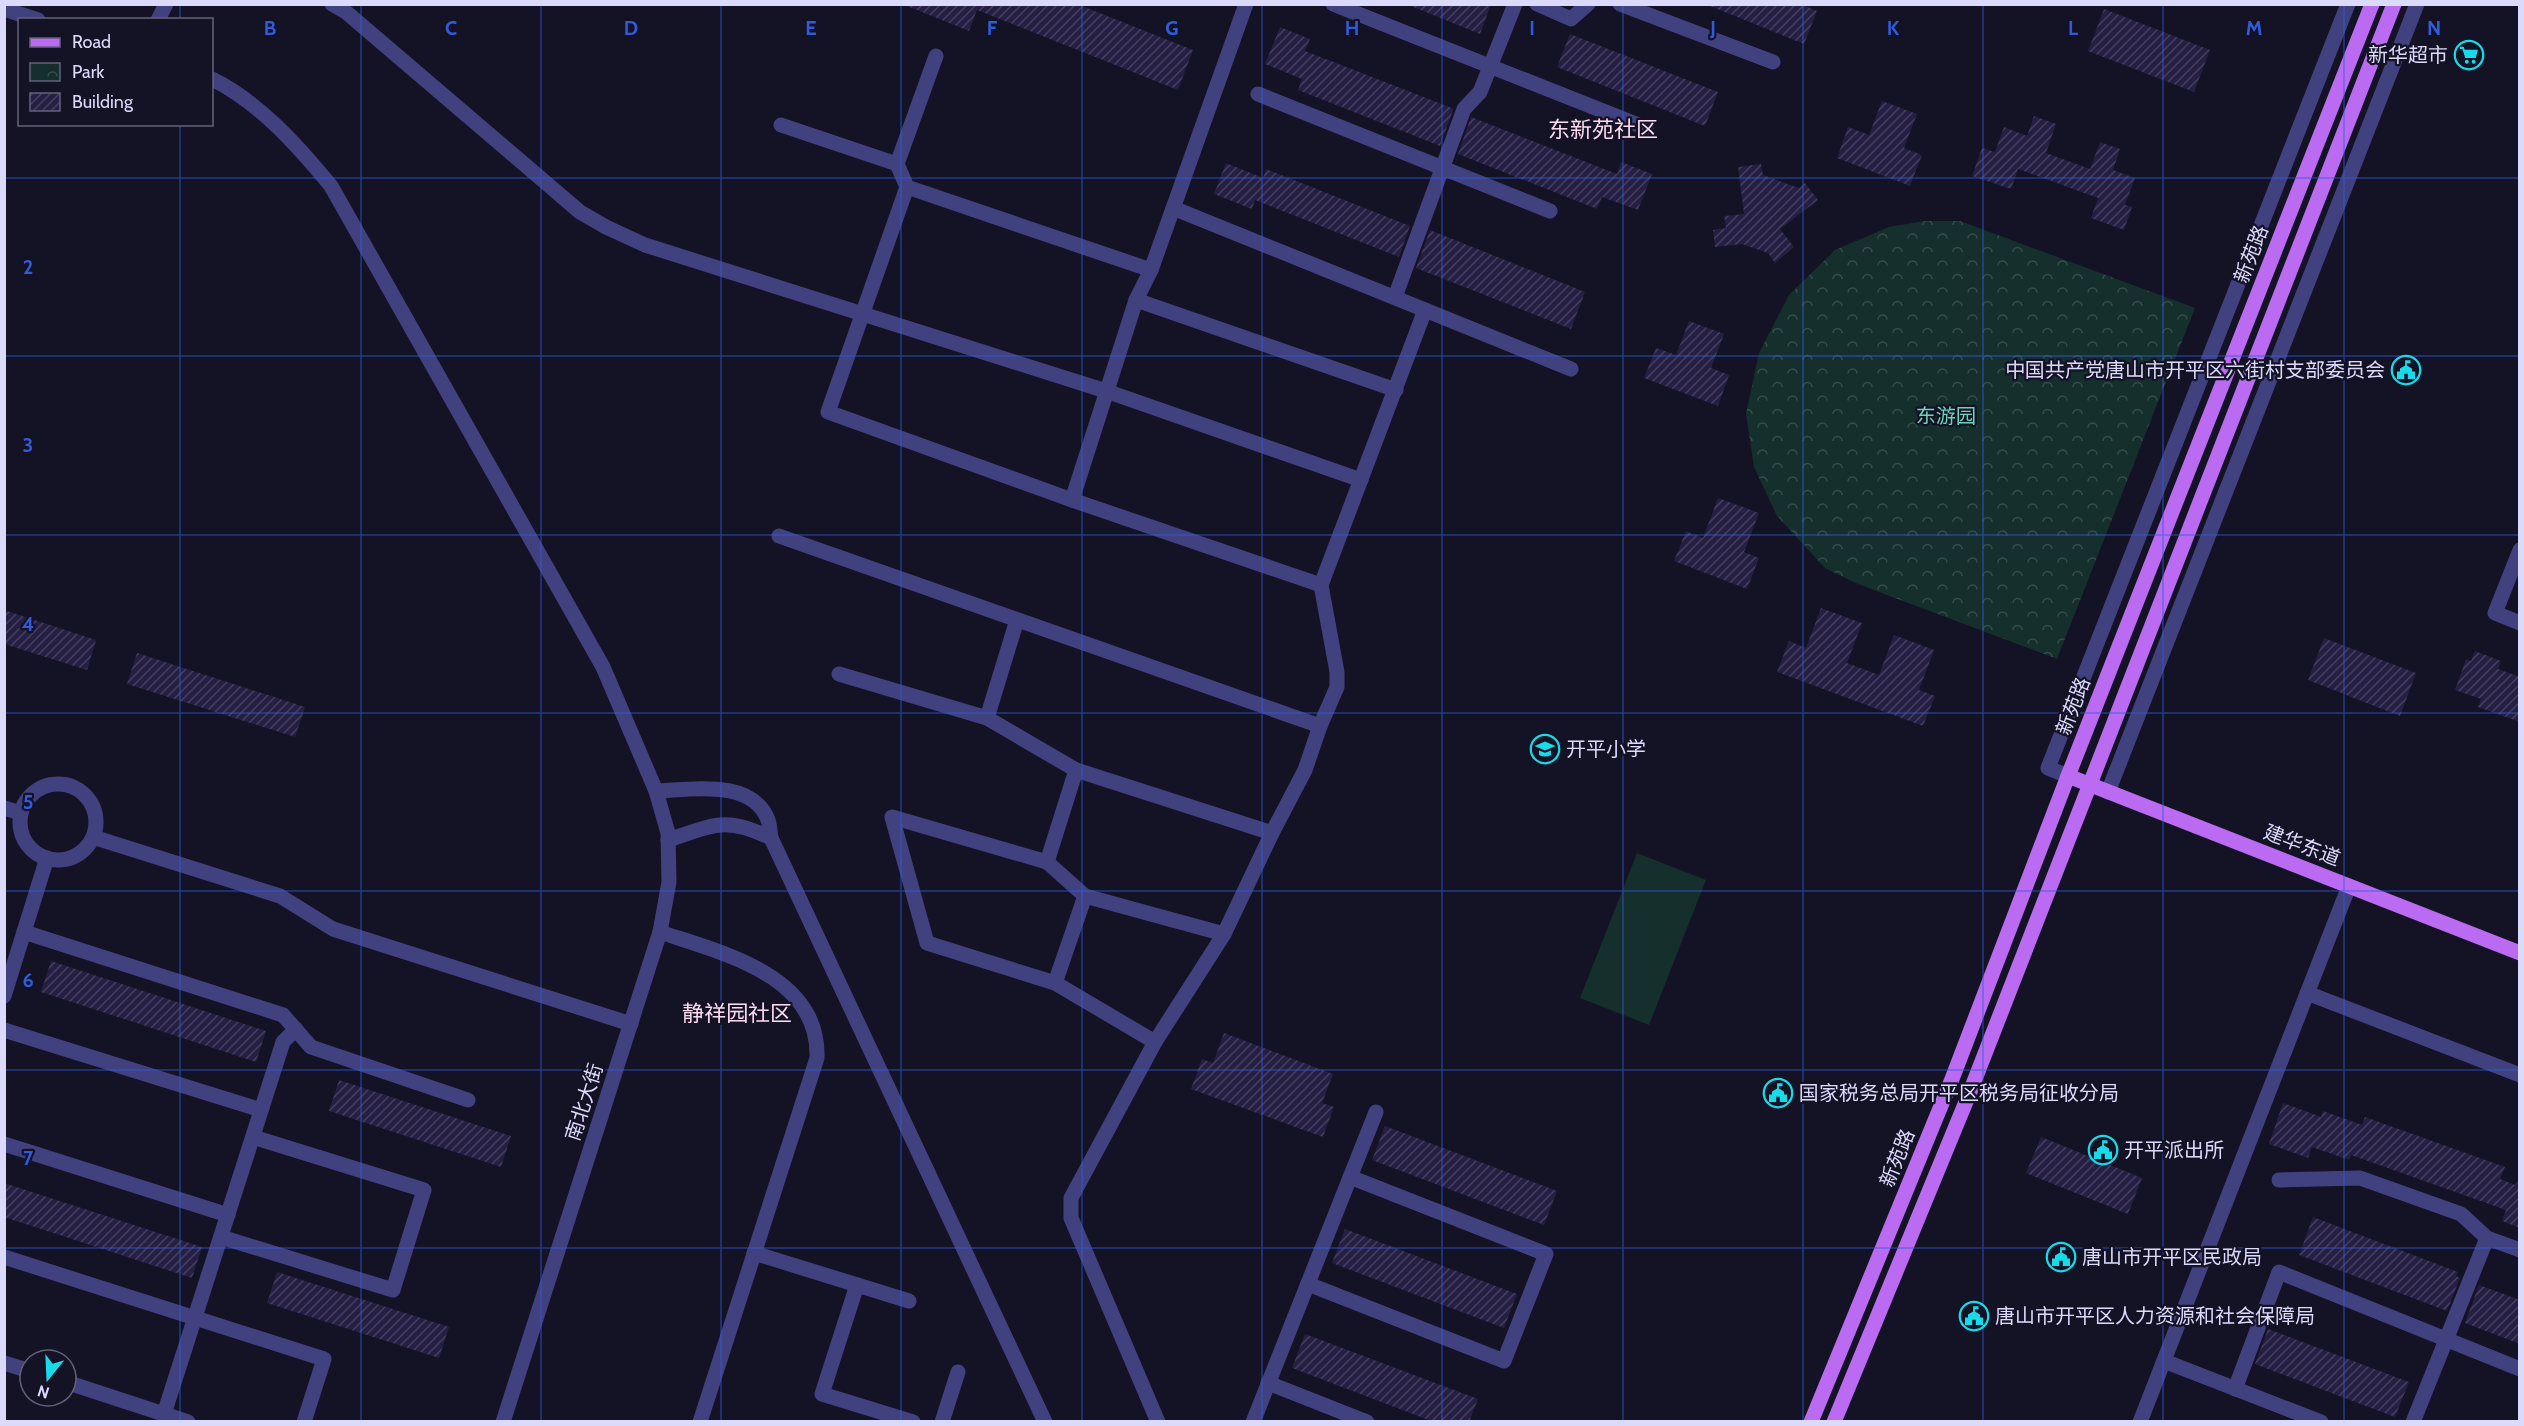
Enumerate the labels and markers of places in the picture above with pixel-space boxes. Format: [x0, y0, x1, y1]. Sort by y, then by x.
supermarket icon: 新华超市 [2453, 39, 2485, 71]
place label: 新华超市 [2368, 43, 2448, 67]
public building icon: 中国共产党唐山市开平区六街村支部委员会 [2390, 354, 2422, 386]
place label: 中国共产党唐山市开平区六街村支部委员会 [2005, 358, 2385, 382]
school or university icon: 开平小学 [1529, 733, 1561, 765]
place label: 开平小学 [1566, 737, 1646, 761]
public building icon: 国家税务总局开平区税务局征收分局 [1762, 1077, 1794, 1109]
place label: 国家税务总局开平区税务局征收分局 [1799, 1081, 2119, 1105]
public building icon: 开平派出所 [2087, 1134, 2119, 1166]
place label: 开平派出所 [2124, 1138, 2224, 1162]
public building icon: 唐山市开平区民政局 [2045, 1241, 2077, 1273]
place label: 唐山市开平区民政局 [2082, 1245, 2262, 1269]
public building icon: 唐山市开平区人力资源和社会保障局 [1958, 1300, 1990, 1332]
place label: 唐山市开平区人力资源和社会保障局 [1995, 1304, 2315, 1328]

